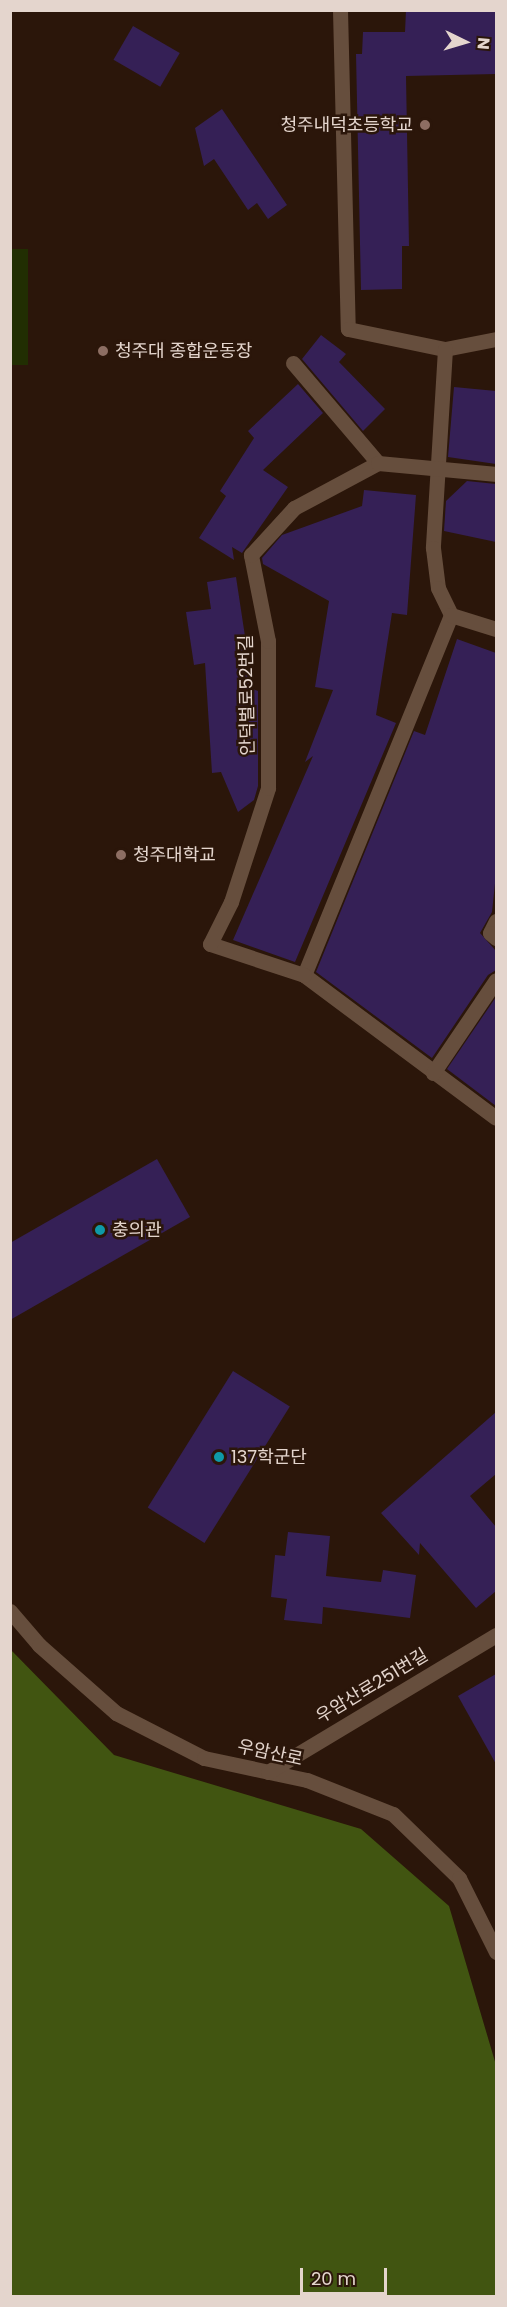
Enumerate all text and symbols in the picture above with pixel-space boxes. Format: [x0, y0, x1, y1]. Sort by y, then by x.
north arrow [435, 12, 495, 72]
text: N [471, 37, 495, 51]
place label: 청주내덕초등학교 [281, 114, 413, 136]
marker: 청주내덕초등학교 [418, 118, 432, 132]
place label: 청주대 종합운동장 [115, 340, 252, 362]
marker: 청주대 종합운동장 [96, 344, 110, 358]
street label: 안덕벌로52번길 [235, 634, 259, 756]
place label: 청주대학교 [133, 844, 216, 866]
marker: 청주대학교 [114, 848, 128, 862]
place label: 충의관 [112, 1219, 162, 1241]
marker: 충의관 [93, 1223, 107, 1237]
place label: 137학군단 [231, 1446, 307, 1468]
marker: 137학군단 [212, 1450, 226, 1464]
street label: 우암산로251번길 [312, 1644, 432, 1728]
street label: 우암산로 [235, 1736, 305, 1770]
scale bar [303, 2256, 390, 2294]
text: 20 m [311, 2266, 356, 2291]

